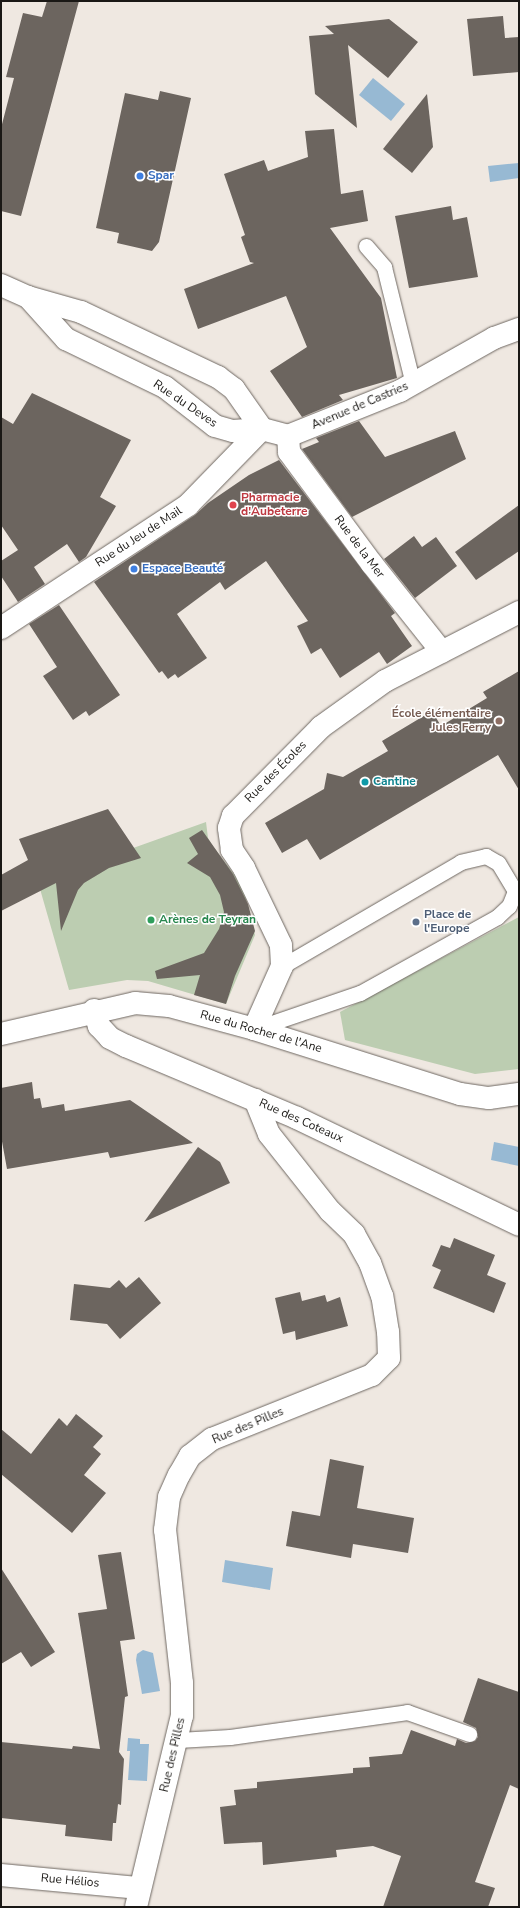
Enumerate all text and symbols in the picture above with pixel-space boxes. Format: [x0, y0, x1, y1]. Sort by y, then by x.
place label: Spar [148, 169, 174, 183]
marker: Spar [135, 171, 145, 181]
street label: Rue du Deves [150, 377, 220, 431]
street label: Avenue de Castries [309, 379, 411, 433]
place label: Pharmacie d'Aubeterre [241, 491, 308, 519]
marker: Pharmacie d'Aubeterre [228, 500, 238, 510]
street label: Rue du Jeu de Mail [93, 504, 185, 570]
street label: Rue de la Mer [331, 513, 387, 581]
place label: Espace Beauté [142, 562, 223, 576]
marker: Espace Beauté [129, 564, 139, 574]
place label: École élémentaire Jules Ferry [392, 707, 491, 735]
marker: École élémentaire Jules Ferry [494, 716, 504, 726]
street label: Rue des Écoles [242, 738, 310, 806]
place label: Cantine [373, 775, 416, 789]
marker: Cantine [360, 777, 370, 787]
place label: Place de l'Europe [424, 908, 471, 936]
place label: Arènes de Teyran [159, 913, 256, 927]
marker: Arènes de Teyran [146, 915, 156, 925]
marker: Place de l'Europe [411, 917, 421, 927]
street label: Rue du Rocher de l'Ane [198, 1008, 324, 1056]
street label: Rue des Coteaux [257, 1096, 345, 1146]
street label: Rue des Pilles [210, 1405, 286, 1447]
street label: Rue des Pilles [157, 1716, 189, 1794]
street label: Rue Hélios [40, 1871, 100, 1891]

